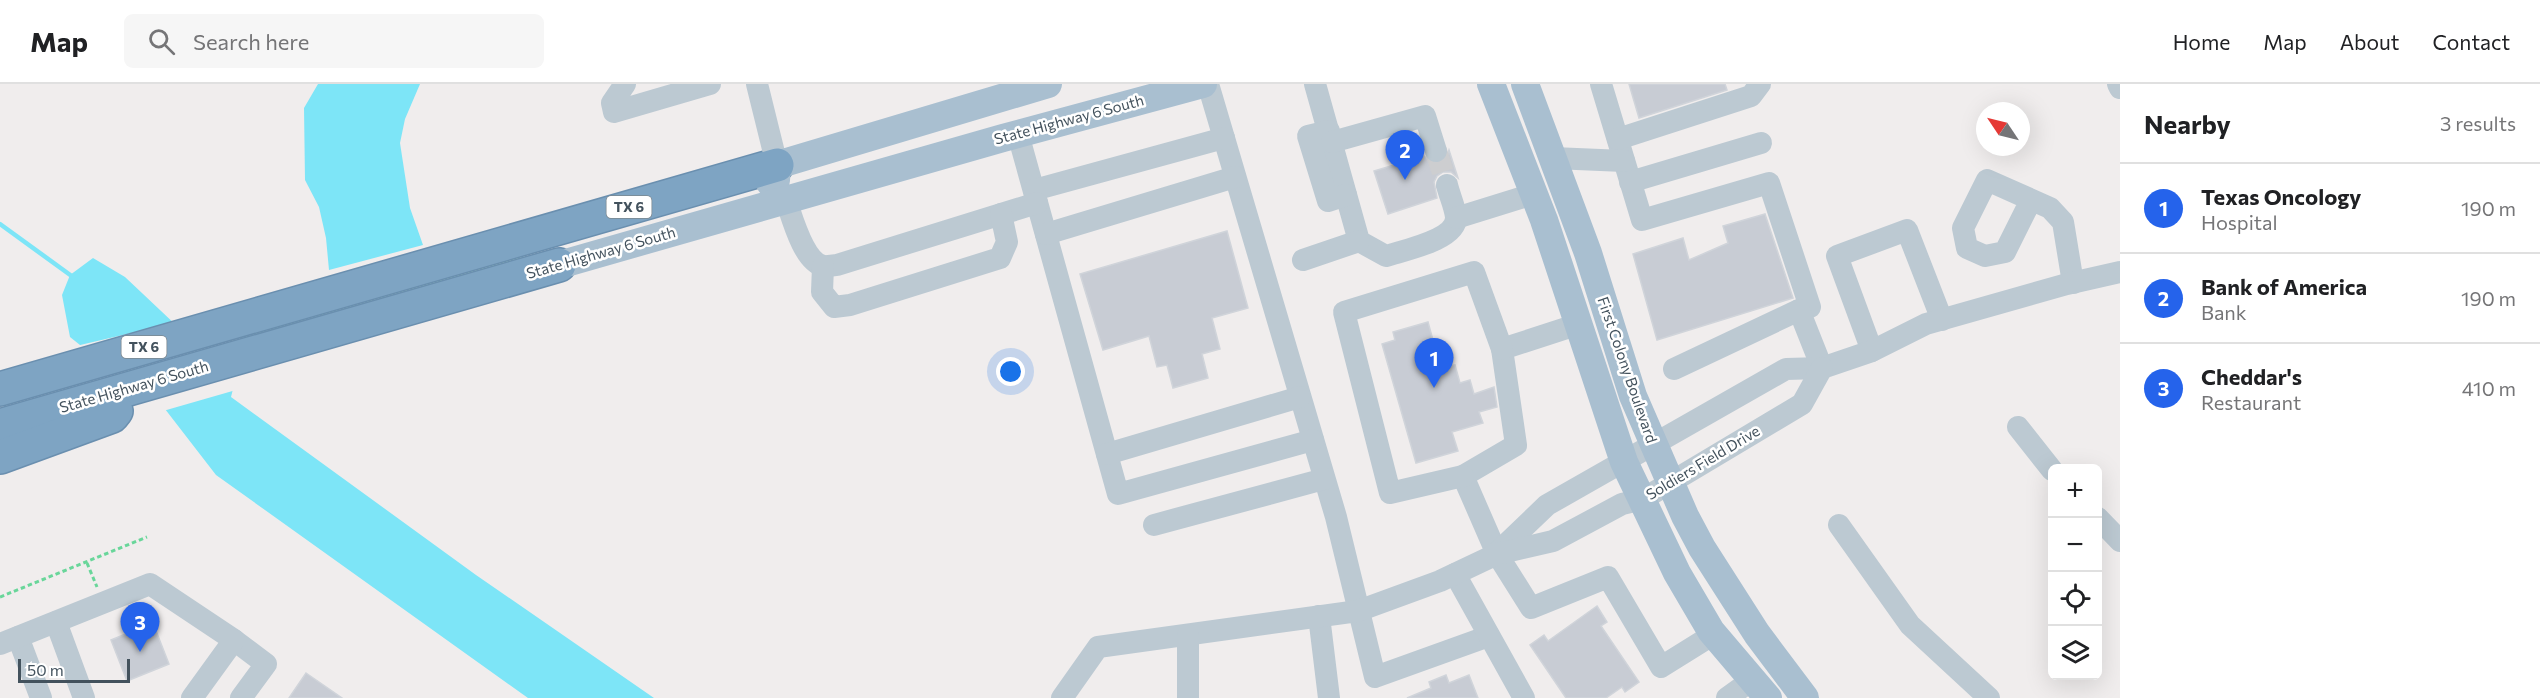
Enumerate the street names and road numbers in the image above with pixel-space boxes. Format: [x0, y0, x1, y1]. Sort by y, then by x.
street label: State Highway 6 South [992, 90, 1146, 148]
road number: TX 6 [606, 196, 652, 218]
street label: State Highway 6 South [524, 222, 677, 282]
street label: First Colony Boulevard [1594, 294, 1661, 445]
road number: TX 6 [122, 336, 166, 358]
street label: State Highway 6 South [57, 356, 210, 416]
street label: Soldiers Field Drive [1642, 421, 1763, 503]

